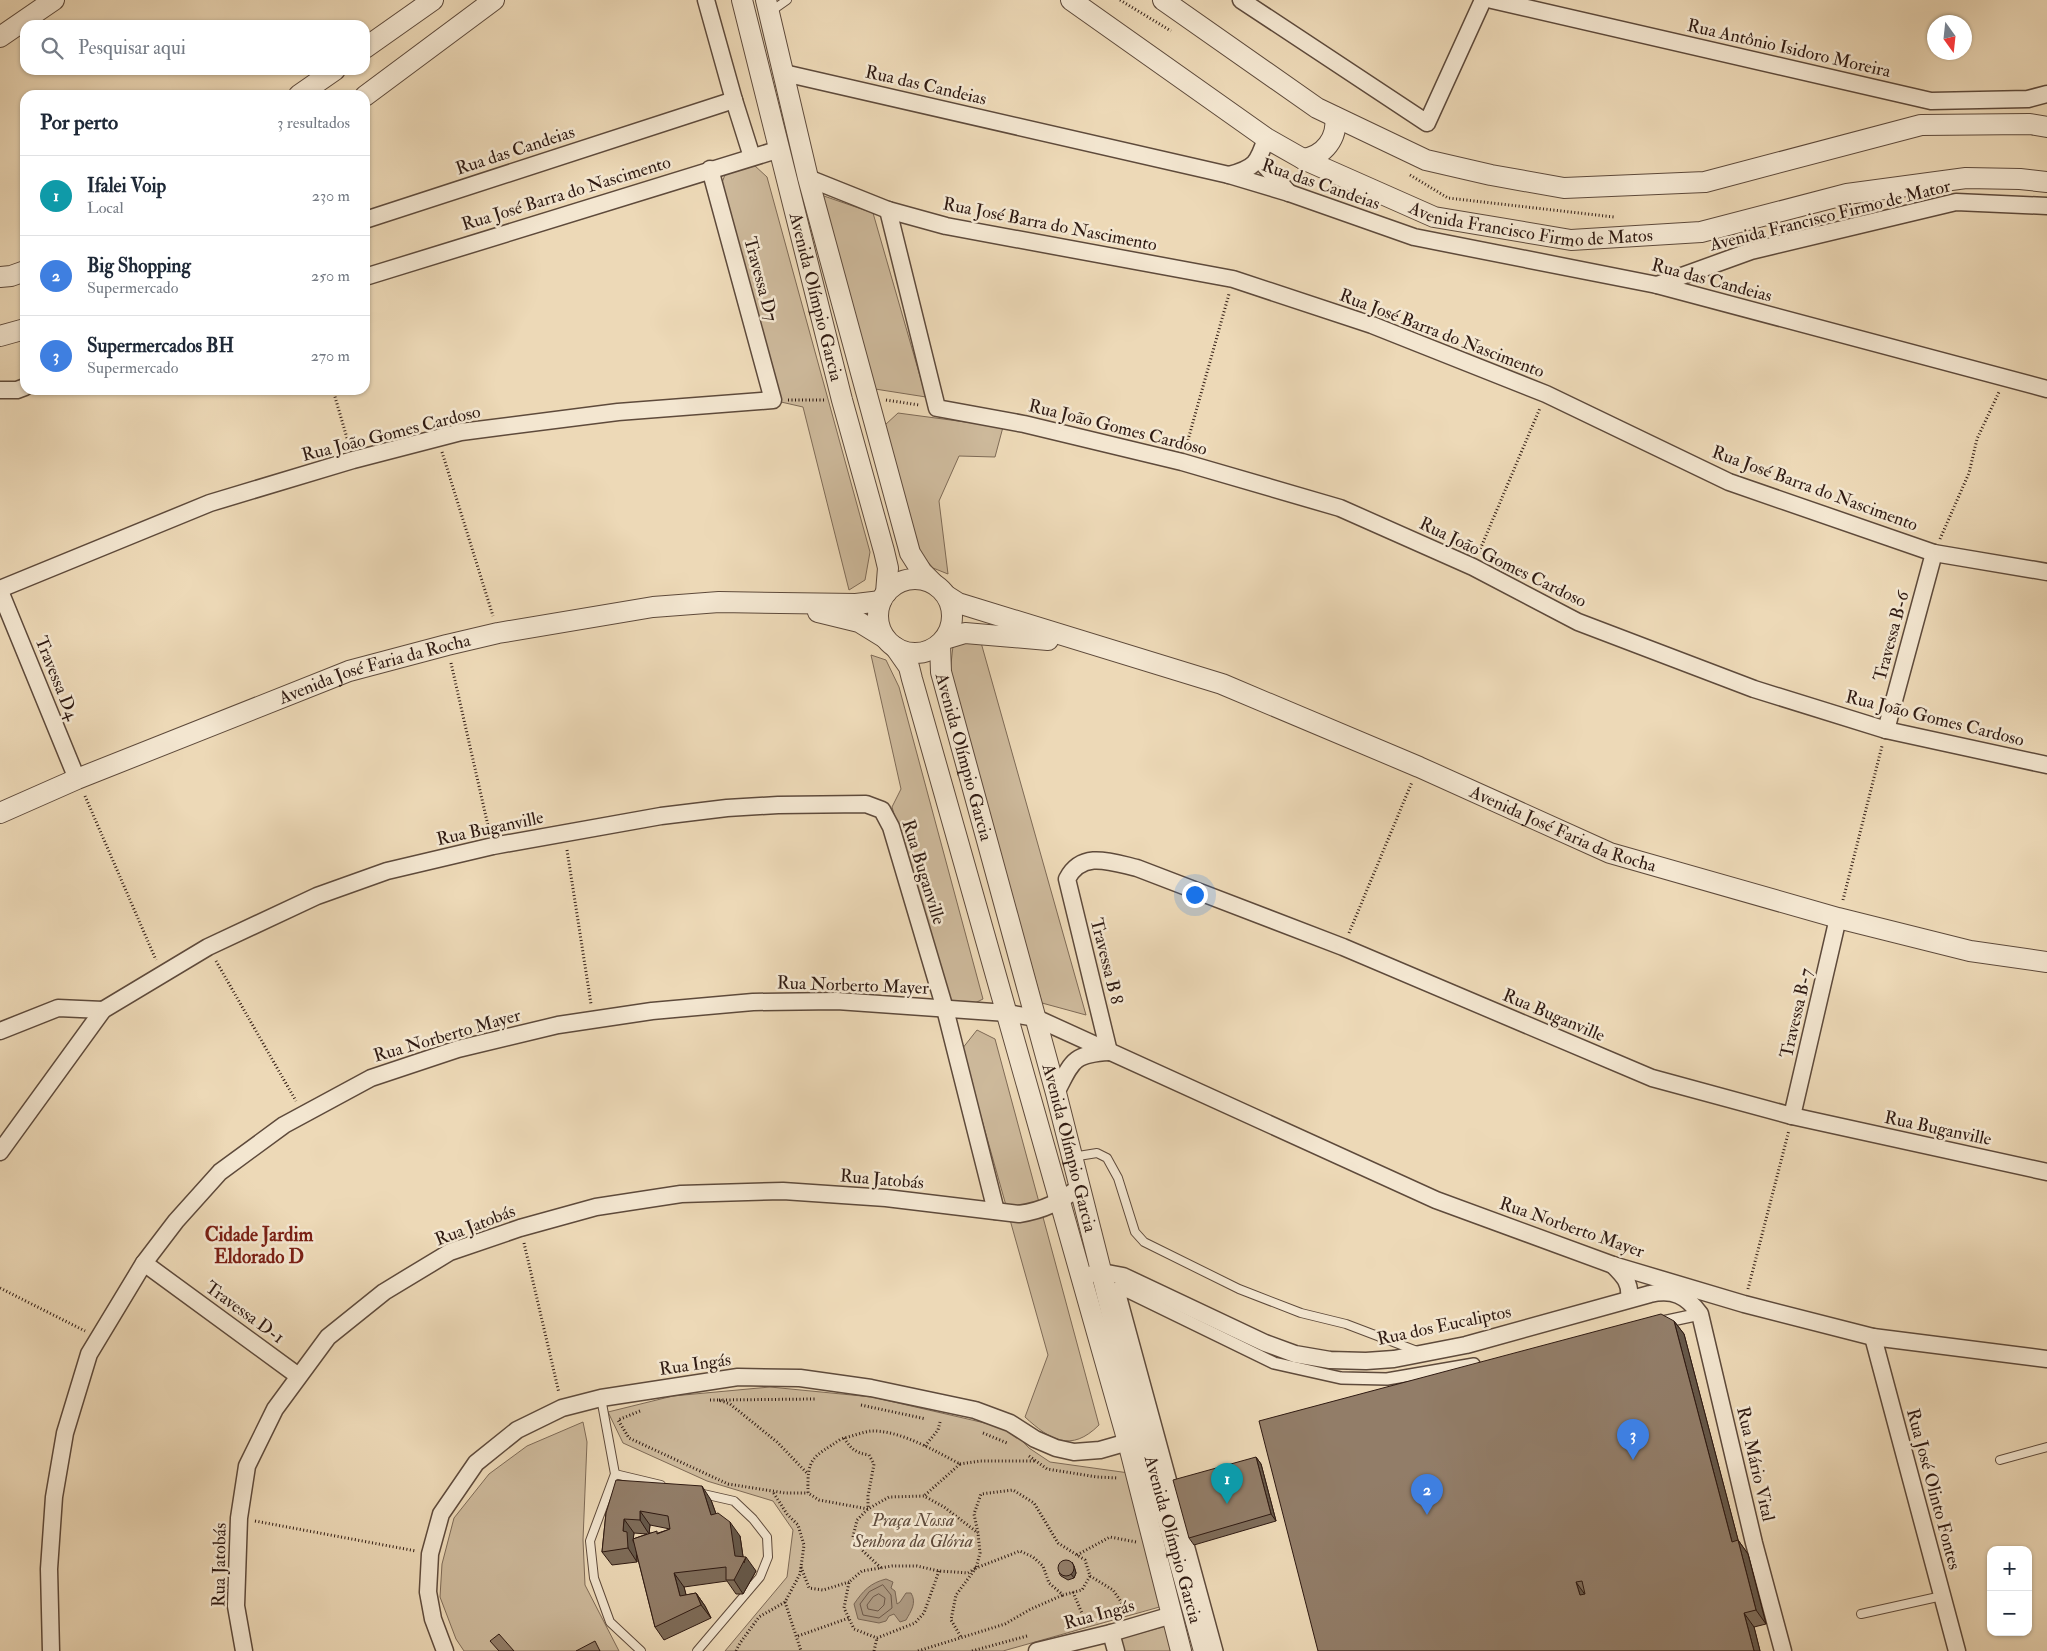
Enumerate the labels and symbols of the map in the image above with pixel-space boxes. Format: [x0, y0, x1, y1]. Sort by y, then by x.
street label: Rua Antônio Isidoro Moreira [1685, 14, 1894, 83]
north arrow [1927, 15, 1972, 60]
street label: Rua das Candeias [863, 60, 989, 111]
street label: Rua das Candeias [453, 120, 578, 181]
street label: Rua José Barra do Nascimento [459, 151, 674, 236]
street label: Rua das Candeias [1259, 153, 1383, 216]
street label: Avenida Francisco Firmo de Mator [1706, 174, 1953, 257]
street label: Rua José Barra do Nascimento [941, 192, 1159, 257]
street label: Avenida Francisco Firmo de Matos [1404, 196, 1653, 252]
street label: Avenida Olímpio Garcia [783, 209, 848, 384]
street label: Travessa D7 [738, 234, 783, 324]
street label: Rua das Candeias [1649, 253, 1775, 308]
street label: Rua José Barra do Nascimento [1336, 284, 1548, 383]
street label: Rua João Gomes Cardoso [1026, 394, 1210, 461]
street label: Rua João Gomes Cardoso [299, 400, 483, 467]
street label: Rua José Barra do Nascimento [1709, 440, 1921, 537]
street label: Rua João Gomes Cardoso [1415, 512, 1590, 613]
street label: Travessa B-6 [1868, 588, 1915, 684]
street label: Avenida José Faria da Rocha [275, 629, 473, 710]
street label: Travessa D4 [29, 633, 84, 725]
street label: Avenida Olímpio Garcia [930, 670, 998, 844]
street label: Rua João Gomes Cardoso [1843, 685, 2027, 752]
street label: Avenida José Faria da Rocha [1465, 780, 1659, 878]
street label: Rua Buganville [434, 806, 546, 851]
street label: Rua Buganville [897, 817, 951, 928]
your location [1182, 882, 1208, 908]
street label: Travessa B 8 [1085, 916, 1128, 1007]
street label: Travessa B-7 [1775, 966, 1818, 1060]
street label: Rua Norberto Mayer [777, 971, 930, 1000]
street label: Rua Buganville [1499, 984, 1609, 1047]
street label: Rua Norberto Mayer [371, 1003, 524, 1068]
street label: Avenida Olímpio Garcia [1036, 1060, 1102, 1235]
street label: Rua Buganville [1882, 1106, 1994, 1151]
street label: Rua Jatobás [839, 1164, 925, 1195]
street label: Rua Norberto Mayer [1496, 1192, 1648, 1263]
street label: Rua Jatobás [432, 1200, 519, 1251]
district label: Cidade Jardim Eldorado D [205, 1223, 313, 1269]
street label: Travessa D-1 [200, 1276, 289, 1349]
street label: Rua dos Eucaliptos [1375, 1300, 1513, 1351]
street label: Rua Ingás [658, 1348, 732, 1381]
street label: Rua Mário Vital [1731, 1405, 1780, 1524]
street label: Rua José Olinto Fontes [1901, 1406, 1966, 1572]
pin: 3 [1617, 1419, 1649, 1460]
street label: Avenida Olímpio Garcia [1138, 1452, 1207, 1627]
pin: 1 [1211, 1463, 1243, 1504]
pin: 2 [1411, 1474, 1443, 1515]
park label: Praça Nossa Senhora da Glória [852, 1509, 973, 1553]
street label: Rua Jatobás [207, 1523, 232, 1607]
street label: Rua Ingás [1061, 1594, 1137, 1635]

